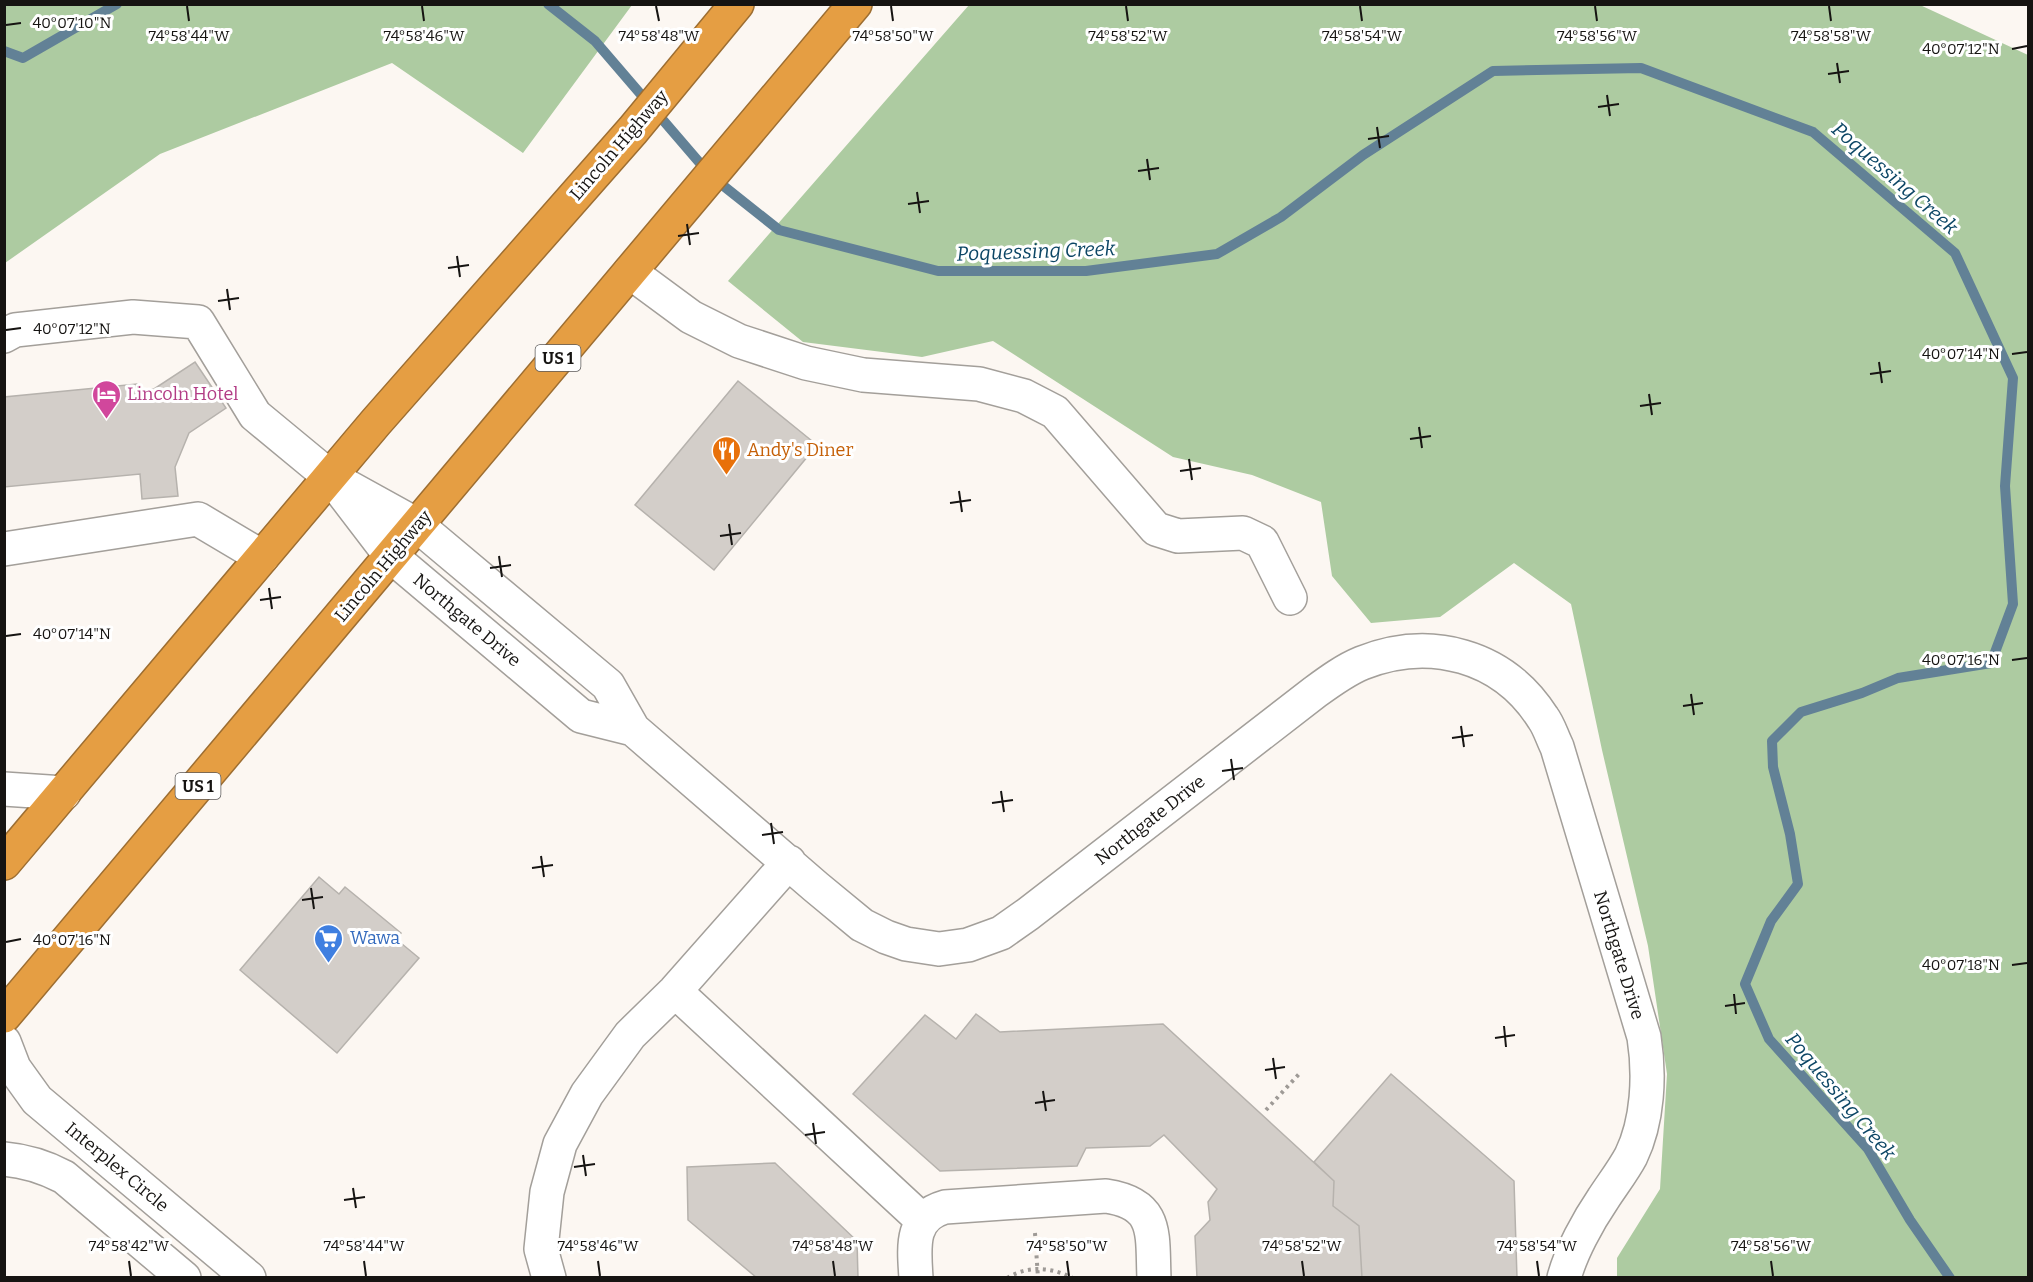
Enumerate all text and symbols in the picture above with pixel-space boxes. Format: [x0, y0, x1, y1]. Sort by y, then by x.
text: 40°07'10"N [33, 14, 111, 32]
text: 74°58'44"W [148, 27, 230, 45]
text: 74°58'46"W [384, 27, 465, 45]
text: 74°58'48"W [619, 27, 700, 45]
text: 74°58'50"W [852, 27, 934, 45]
text: 74°58'52"W [1088, 27, 1168, 45]
text: 74°58'54"W [1322, 27, 1403, 45]
text: 74°58'56"W [1557, 27, 1638, 45]
text: 74°58'58"W [1791, 27, 1872, 45]
text: 40°07'12"N [1922, 40, 2000, 58]
street label: Lincoln Highway [565, 85, 673, 205]
water label: Poquessing Creek [1827, 117, 1963, 239]
water label: Poquessing Creek [956, 236, 1116, 266]
text: 40°07'12"N [33, 320, 111, 338]
road number: US 1 [536, 345, 580, 371]
text: 40°07'14"N [1922, 345, 2000, 363]
hotel icon: Lincoln Hotel [90, 378, 122, 420]
place label: Lincoln Hotel [127, 383, 239, 405]
restaurant icon: Andy's Diner [710, 434, 742, 476]
place label: Andy's Diner [747, 439, 853, 461]
street label: Lincoln Highway [330, 505, 436, 626]
street label: Northgate Drive [409, 569, 525, 671]
text: 40°07'14"N [33, 625, 111, 643]
text: 40°07'16"N [1922, 651, 2000, 669]
street label: Northgate Drive [1091, 770, 1209, 870]
road number: US 1 [176, 773, 220, 799]
street label: Northgate Drive [1589, 888, 1649, 1022]
supermarket icon: Wawa [313, 922, 345, 964]
place label: Wawa [350, 927, 400, 949]
text: 40°07'16"N [33, 931, 111, 949]
text: 40°07'18"N [1922, 956, 2000, 974]
water label: Poquessing Creek [1781, 1027, 1901, 1165]
street label: Interplex Circle [61, 1117, 173, 1217]
text: 74°58'42"W [89, 1237, 170, 1255]
text: 74°58'44"W [323, 1237, 405, 1255]
text: 74°58'46"W [558, 1237, 639, 1255]
text: 74°58'48"W [793, 1237, 874, 1255]
text: 74°58'50"W [1026, 1237, 1108, 1255]
text: 74°58'52"W [1262, 1237, 1342, 1255]
text: 74°58'54"W [1497, 1237, 1578, 1255]
text: 74°58'56"W [1731, 1237, 1812, 1255]

